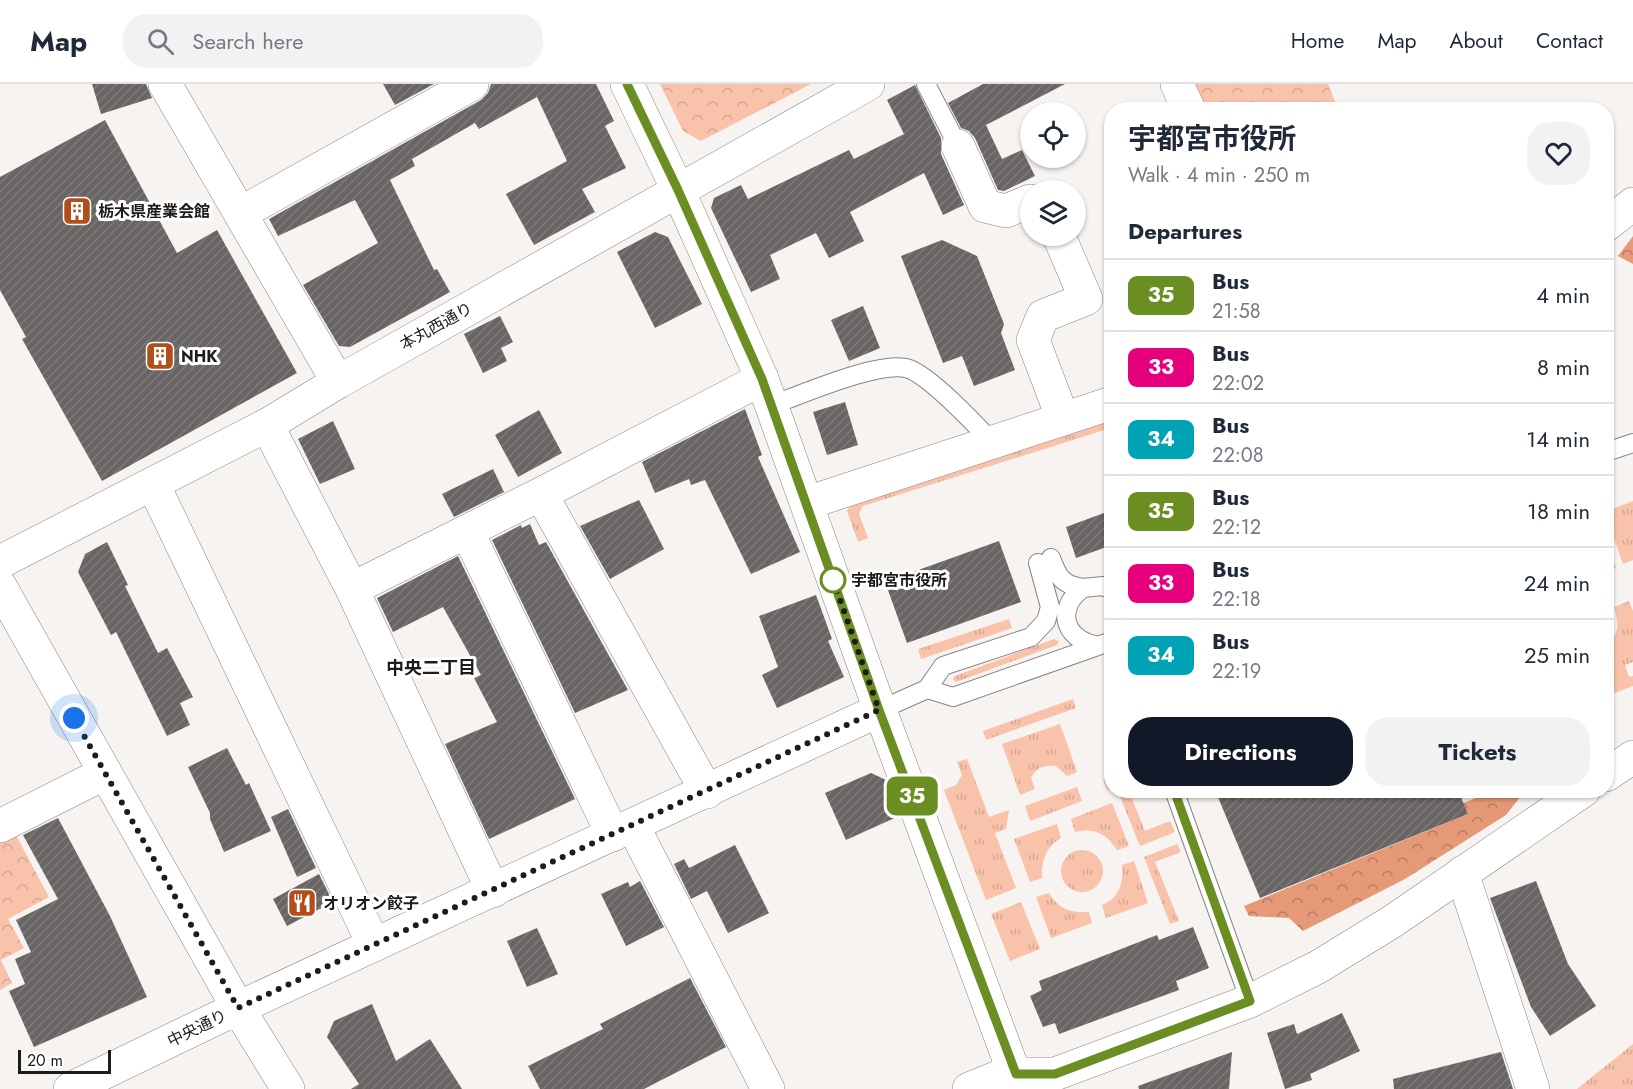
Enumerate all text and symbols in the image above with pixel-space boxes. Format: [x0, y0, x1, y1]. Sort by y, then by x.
search box [123, 14, 543, 68]
text: Map [30, 21, 87, 62]
icon: search [144, 25, 177, 58]
text: Search here [192, 25, 304, 57]
text: Home [1291, 26, 1344, 56]
text: Map [1377, 26, 1417, 56]
text: About [1450, 26, 1503, 56]
text: Contact [1536, 26, 1603, 56]
map controls [1020, 102, 1086, 246]
button: locate [1020, 102, 1086, 168]
text: 宇都宮市役所 [1128, 118, 1296, 159]
button: heart [1527, 122, 1590, 185]
text: Walk · 4 min · 250 m [1128, 161, 1310, 190]
button: layers [1020, 180, 1086, 246]
building icon: 栃木県産業会館 [61, 195, 93, 227]
place label: 栃木県産業会館 [98, 200, 210, 223]
text: Departures [1128, 215, 1242, 247]
text: Bus [1212, 265, 1249, 297]
text: 4 min [1536, 279, 1590, 311]
text: 35 [1148, 280, 1174, 310]
street label: 本丸西通り [395, 297, 477, 355]
text: 21:58 [1212, 297, 1261, 326]
text: Bus [1212, 337, 1249, 369]
building icon: NHK [144, 340, 176, 372]
place label: NHK [181, 345, 218, 368]
text: 8 min [1537, 351, 1590, 383]
text: 33 [1148, 352, 1174, 382]
text: 22:02 [1212, 369, 1264, 398]
text: Bus [1212, 409, 1249, 441]
text: 14 min [1526, 423, 1590, 455]
text: 34 [1147, 424, 1175, 454]
text: 22:08 [1212, 441, 1264, 470]
text: Bus [1212, 481, 1249, 513]
text: 18 min [1527, 495, 1590, 527]
text: 35 [1148, 496, 1174, 526]
text: 22:12 [1212, 513, 1261, 542]
text: Bus [1212, 553, 1249, 585]
marker: 宇都宮市役所 [820, 567, 846, 593]
text: 24 min [1524, 567, 1590, 599]
text: 33 [1148, 568, 1174, 598]
place label: 宇都宮市役所 [851, 569, 947, 592]
text: 22:18 [1212, 585, 1261, 614]
text: Bus [1212, 625, 1249, 657]
text: 25 min [1524, 639, 1590, 671]
text: 34 [1147, 640, 1175, 670]
district label: 中央二丁目 [386, 655, 476, 681]
text: 22:19 [1212, 657, 1261, 686]
your location [59, 703, 89, 733]
button: Directions [1128, 717, 1353, 786]
button: Tickets [1365, 717, 1590, 786]
line badge: 35 [885, 776, 939, 816]
text: 35 [899, 781, 925, 811]
restaurant icon: オリオン餃子 [286, 887, 318, 919]
place label: オリオン餃子 [323, 892, 419, 915]
street label: 中央通り [163, 1004, 231, 1052]
scale bar [18, 1047, 111, 1074]
text: 20 m [27, 1049, 63, 1072]

